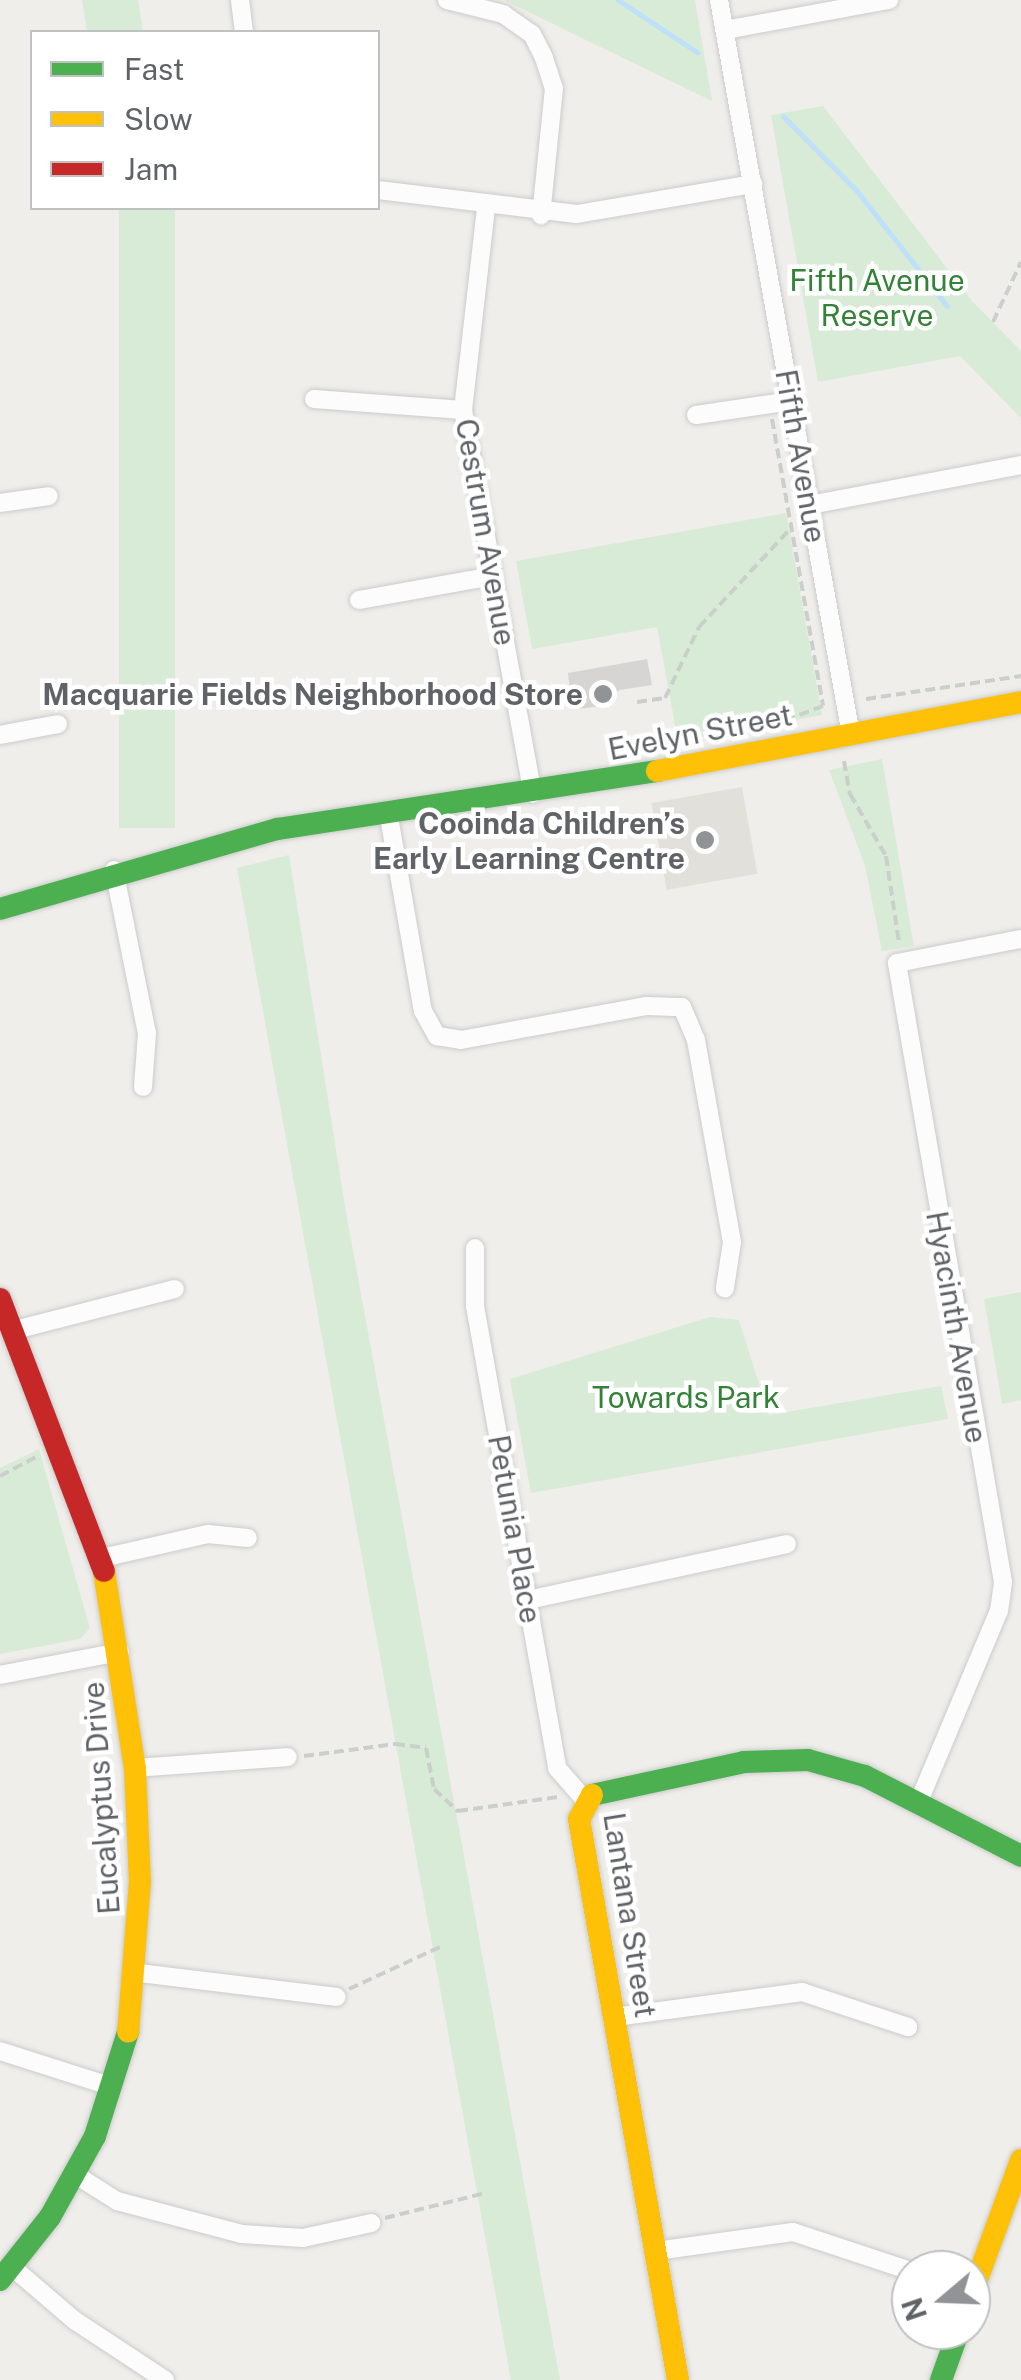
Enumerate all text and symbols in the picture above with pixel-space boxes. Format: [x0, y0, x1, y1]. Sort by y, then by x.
legend [30, 30, 380, 210]
text: Fast [124, 51, 184, 87]
text: Slow [124, 101, 193, 137]
text: Jam [124, 151, 178, 187]
park label: Fifth Avenue Reserve [789, 262, 965, 332]
street label: Fifth Avenue [768, 366, 834, 546]
street label: Cestrum Avenue [448, 416, 524, 648]
place label: Macquarie Fields Neighborhood Store [42, 676, 583, 712]
marker: Macquarie Fields Neighborhood Store [592, 683, 614, 705]
street label: Evelyn Street [605, 697, 795, 767]
place label: Cooinda Children’s Early Learning Centre [373, 805, 685, 876]
marker: Cooinda Children’s Early Learning Centre [694, 829, 716, 851]
street label: Hyacinth Avenue [919, 1208, 995, 1446]
park label: Towards Park [592, 1379, 780, 1415]
street label: Petunia Place [481, 1432, 549, 1626]
street label: Eucalyptus Drive [75, 1680, 127, 1916]
street label: Lantana Street [596, 1810, 664, 2020]
north arrow [891, 2250, 991, 2350]
text: N [895, 2294, 933, 2325]

